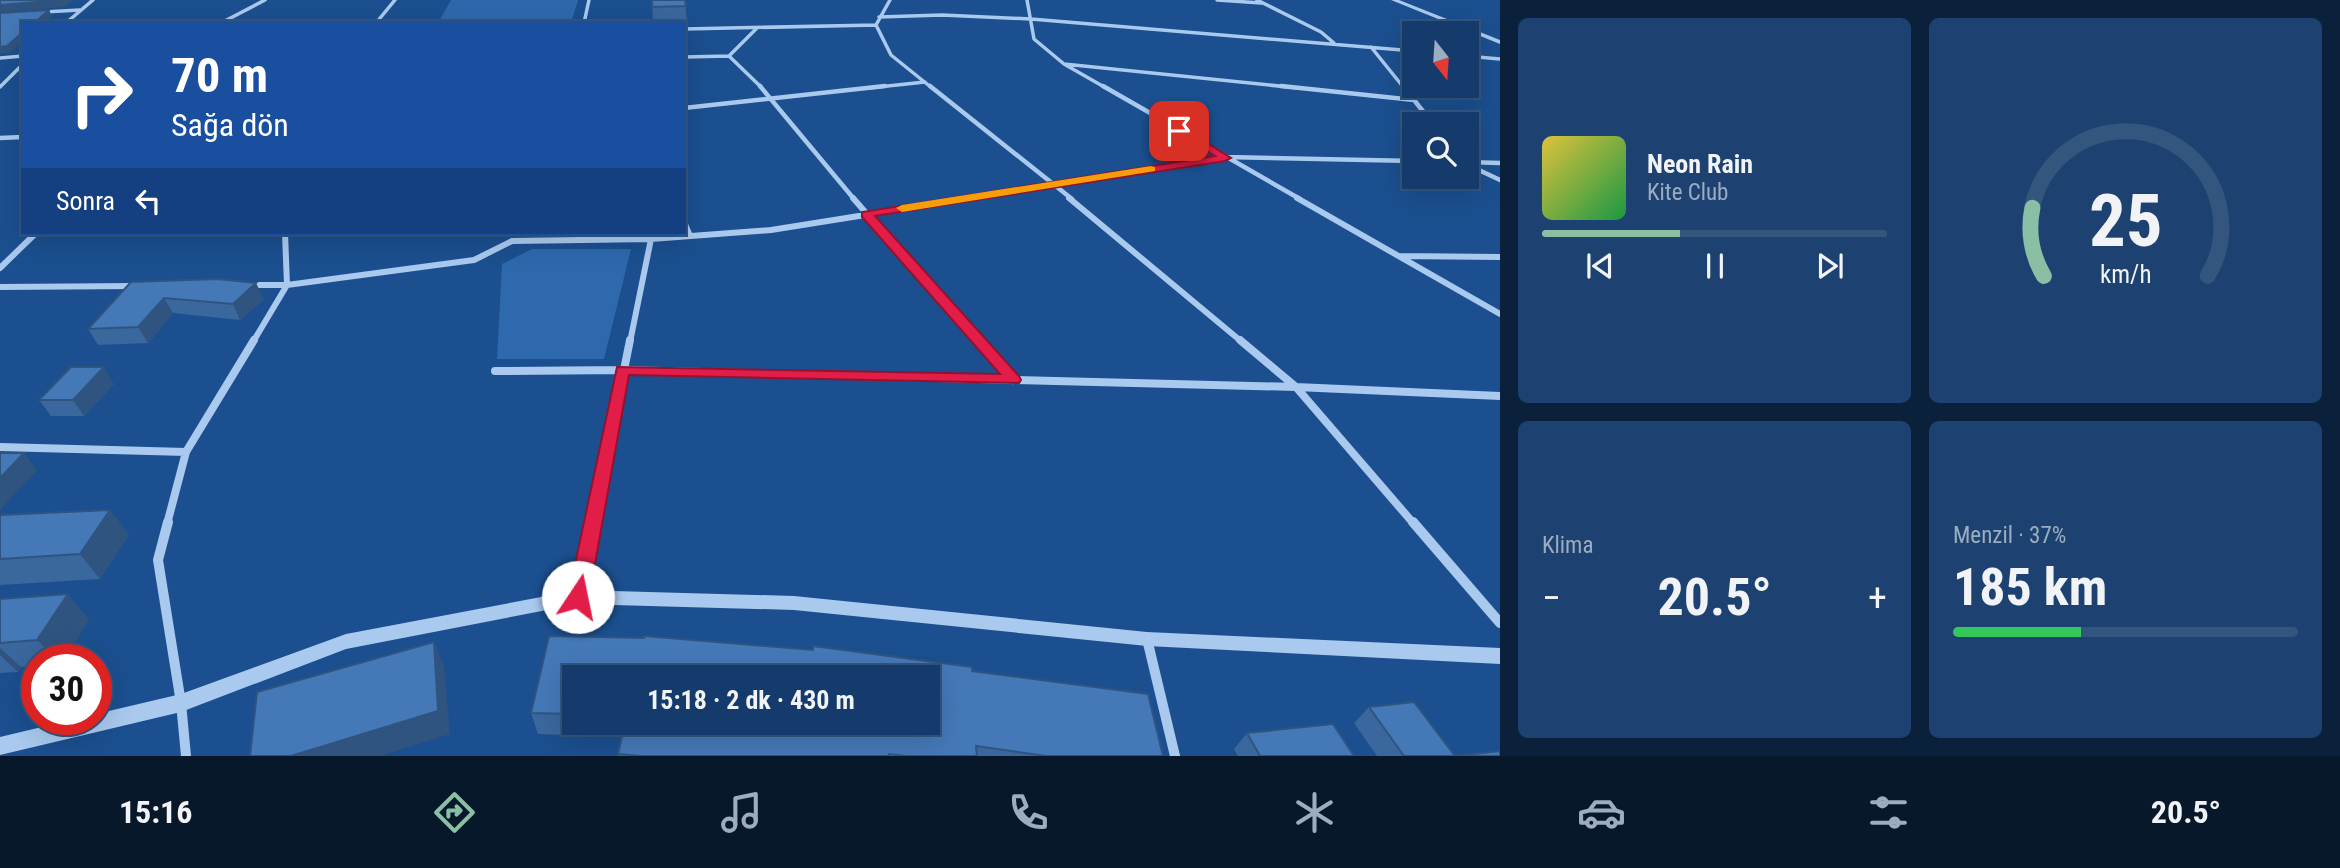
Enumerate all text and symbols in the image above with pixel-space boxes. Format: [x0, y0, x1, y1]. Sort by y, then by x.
north arrow [1402, 21, 1479, 98]
map controls [1402, 21, 1479, 189]
text: 70 m [171, 47, 268, 104]
icon: right [56, 49, 147, 140]
pin [1149, 101, 1209, 161]
text: Sağa dön [171, 106, 289, 144]
icon: arrive [1160, 112, 1198, 150]
button: search [1402, 112, 1479, 189]
text: Neon Rain [1647, 149, 1753, 179]
text: Kite Club [1647, 179, 1728, 206]
text: 25 [2089, 179, 2162, 265]
icon: left [129, 182, 167, 220]
text: Sonra [56, 186, 115, 216]
icon: previous [1581, 247, 1619, 285]
icon: pause [1696, 247, 1734, 285]
icon: next [1811, 247, 1849, 285]
text: km/h [2100, 260, 2151, 289]
text: Menzil · 37% [1953, 522, 2066, 549]
text: Klima [1542, 532, 1593, 559]
text: 185 km [1953, 557, 2107, 618]
position arrow [541, 560, 615, 634]
text: 20.5° [1657, 567, 1772, 628]
text: − [1542, 576, 1561, 620]
text: + [1868, 576, 1887, 620]
speed limit sign: 30 [21, 644, 112, 735]
text: 15:18 · 2 dk · 430 m [647, 685, 855, 715]
icon: directions [430, 788, 479, 837]
icon: music [717, 788, 766, 837]
icon: phone [1004, 788, 1053, 837]
icon: climate [1290, 788, 1339, 837]
icon: car [1577, 788, 1626, 837]
icon: filters [1864, 788, 1913, 837]
text: 15:16 [119, 793, 192, 831]
text: 20.5° [2151, 793, 2221, 831]

